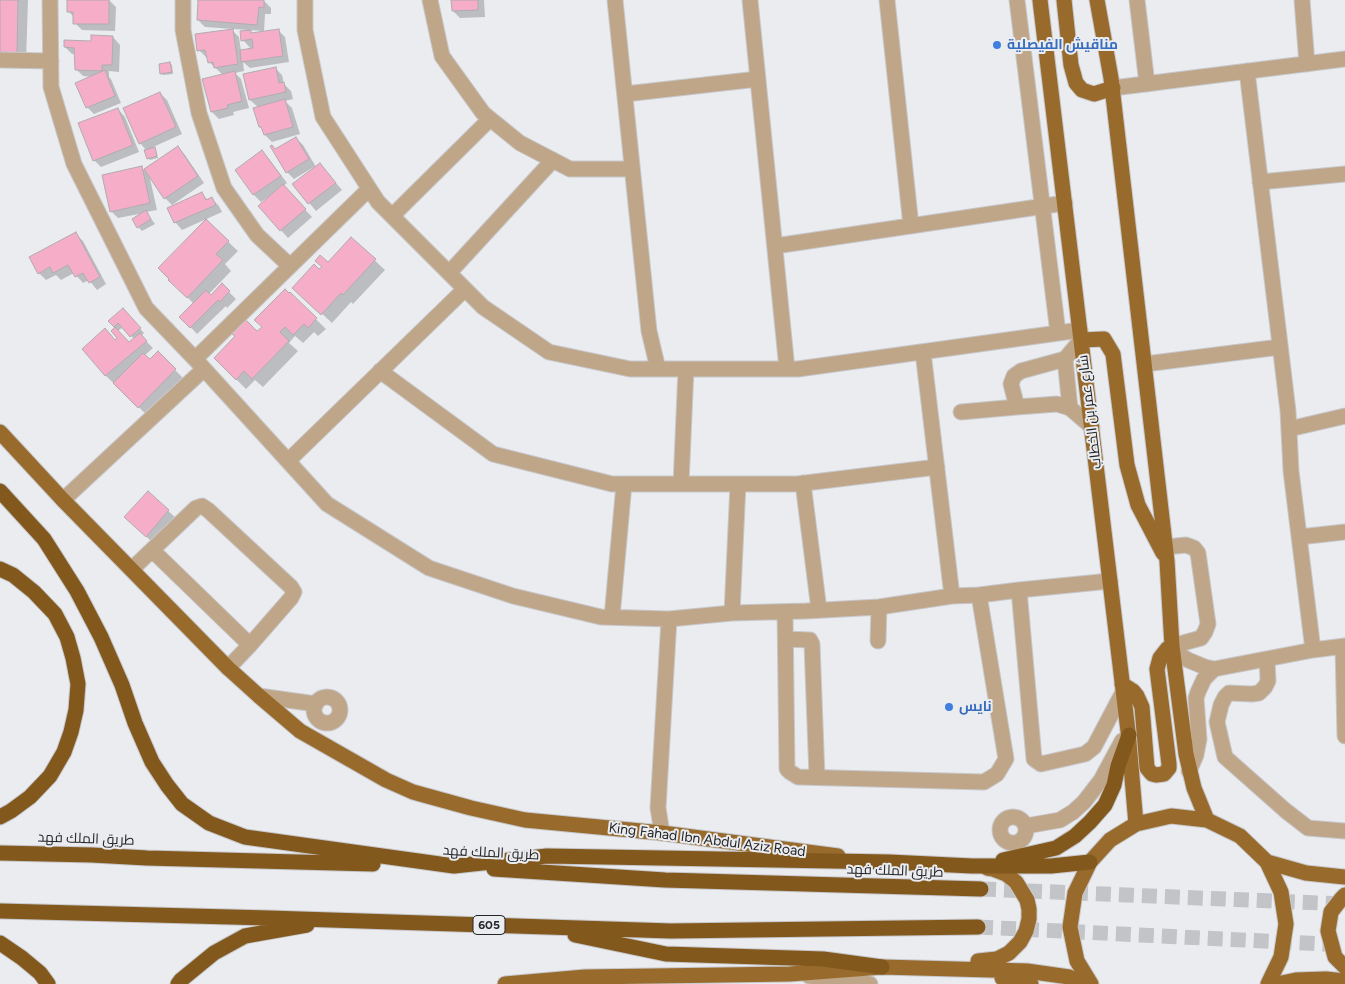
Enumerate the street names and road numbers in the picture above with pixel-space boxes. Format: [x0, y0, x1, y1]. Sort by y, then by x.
street label: شارع عمر بن الخطاب [1075, 354, 1105, 470]
street label: King Fahad Ibn Abdul Aziz Road [608, 820, 806, 860]
street label: طريق الملك فهد [37, 829, 135, 849]
street label: طريق الملك فهد [442, 842, 540, 864]
street label: طريق الملك فهد [846, 861, 944, 881]
road number: 605 [473, 916, 505, 934]

